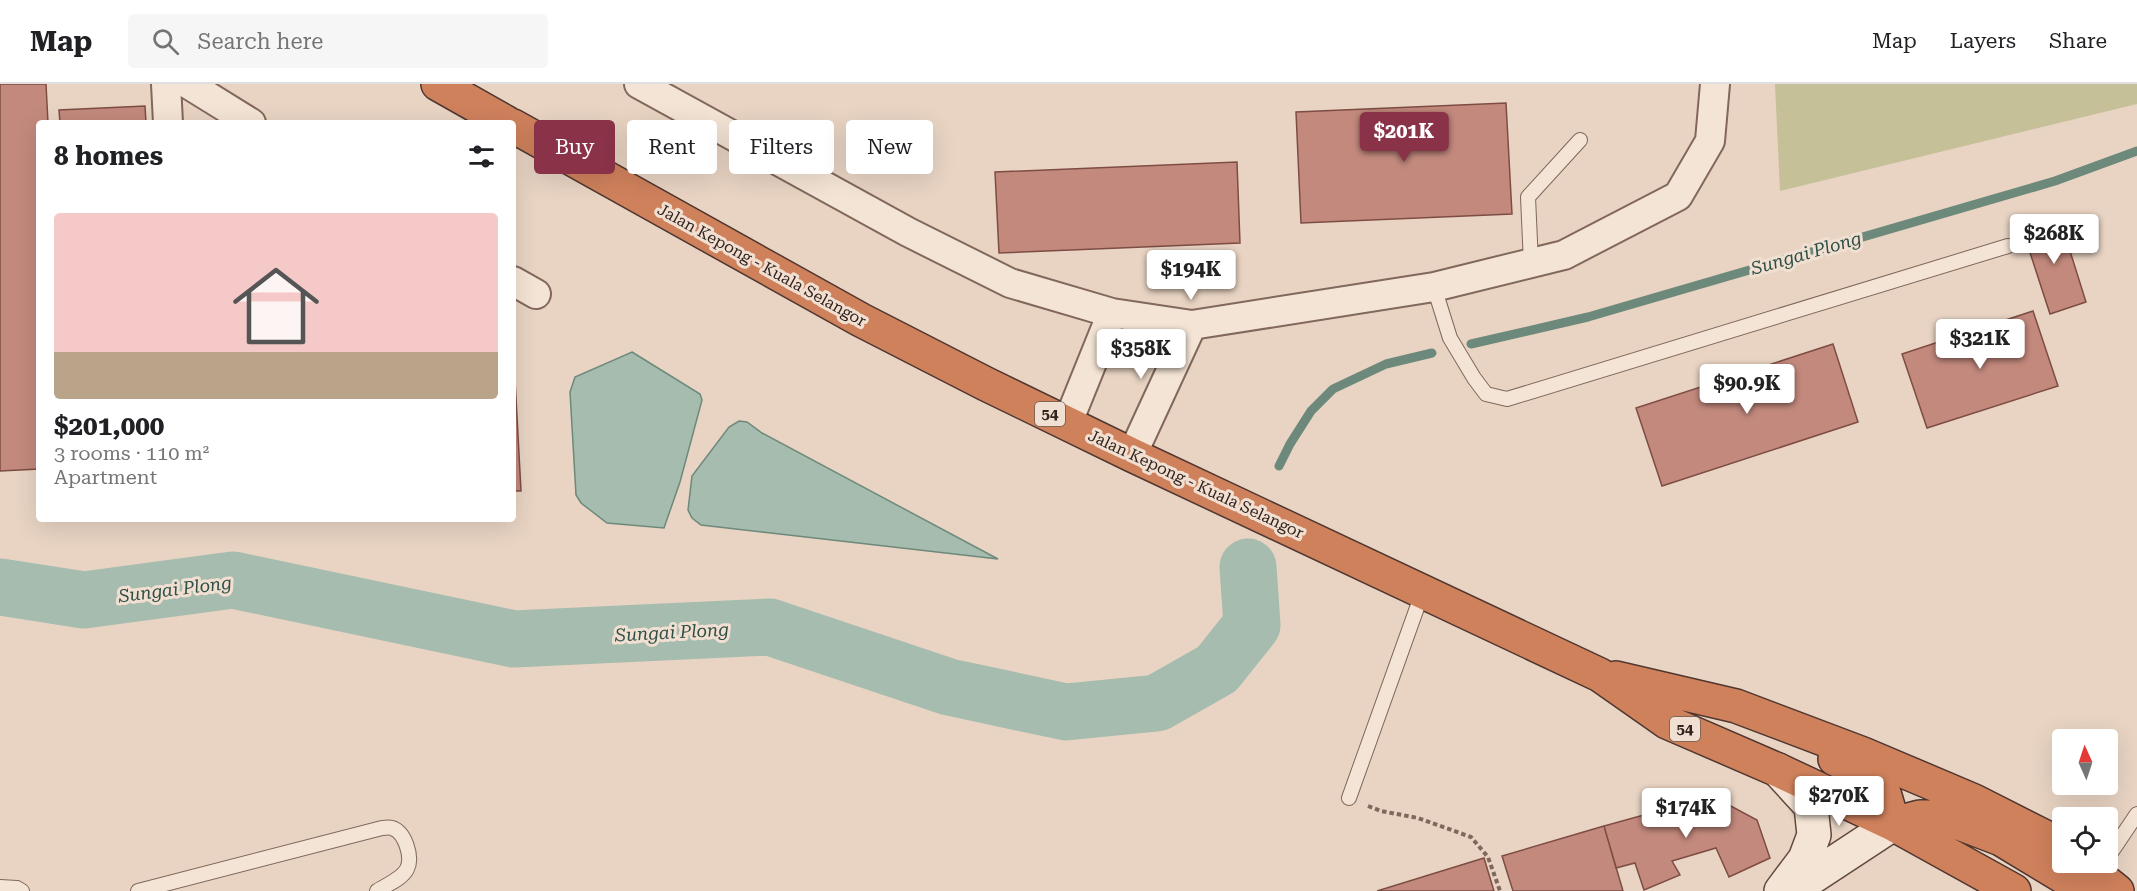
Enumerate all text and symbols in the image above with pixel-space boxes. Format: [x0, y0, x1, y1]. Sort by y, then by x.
search box [128, 14, 548, 68]
text: Map [30, 25, 92, 58]
icon: search [149, 25, 182, 58]
text: Search here [197, 29, 323, 54]
text: Map [1872, 29, 1917, 53]
text: Layers [1950, 29, 2016, 53]
text: Share [2049, 29, 2107, 53]
pin: $201K [1362, 112, 1446, 163]
text: $201K [1374, 119, 1434, 143]
chip: Buy [534, 120, 615, 174]
chip: Rent [627, 120, 717, 174]
chip: Filters [729, 120, 834, 174]
chip: New [846, 120, 933, 174]
icon: filters [465, 140, 498, 173]
text: 8 homes [54, 141, 163, 171]
street label: Jalan Kepong - Kuala Selangor [654, 200, 870, 331]
pin: $268K [2012, 214, 2096, 265]
text: $268K [2024, 221, 2084, 245]
water label: Sungai Plong [1747, 227, 1864, 279]
pin: $194K [1149, 250, 1233, 301]
icon: home [222, 252, 330, 360]
text: $194K [1161, 257, 1221, 281]
pin: $321K [1938, 319, 2022, 370]
text: $321K [1950, 326, 2010, 350]
pin: $358K [1099, 329, 1183, 380]
text: $358K [1111, 336, 1171, 360]
pin: $90.9K [1698, 364, 1796, 415]
text: $90.9K [1714, 371, 1780, 395]
road number: 54 [1035, 402, 1065, 426]
text: $201,000 [54, 411, 164, 441]
street label: Jalan Kepong - Kuala Selangor [1085, 426, 1307, 543]
text: 3 rooms · 110 m² [54, 441, 209, 465]
text: Apartment [54, 465, 157, 489]
water label: Sungai Plong [116, 572, 233, 606]
water label: Sungai Plong [613, 619, 730, 646]
road number: 54 [1670, 717, 1700, 741]
north arrow [2052, 729, 2118, 795]
map controls [2052, 729, 2118, 873]
pin: $270K [1797, 776, 1881, 827]
text: $270K [1809, 783, 1869, 807]
pin: $174K [1644, 788, 1728, 839]
text: $174K [1656, 795, 1716, 819]
button: locate [2052, 807, 2118, 873]

